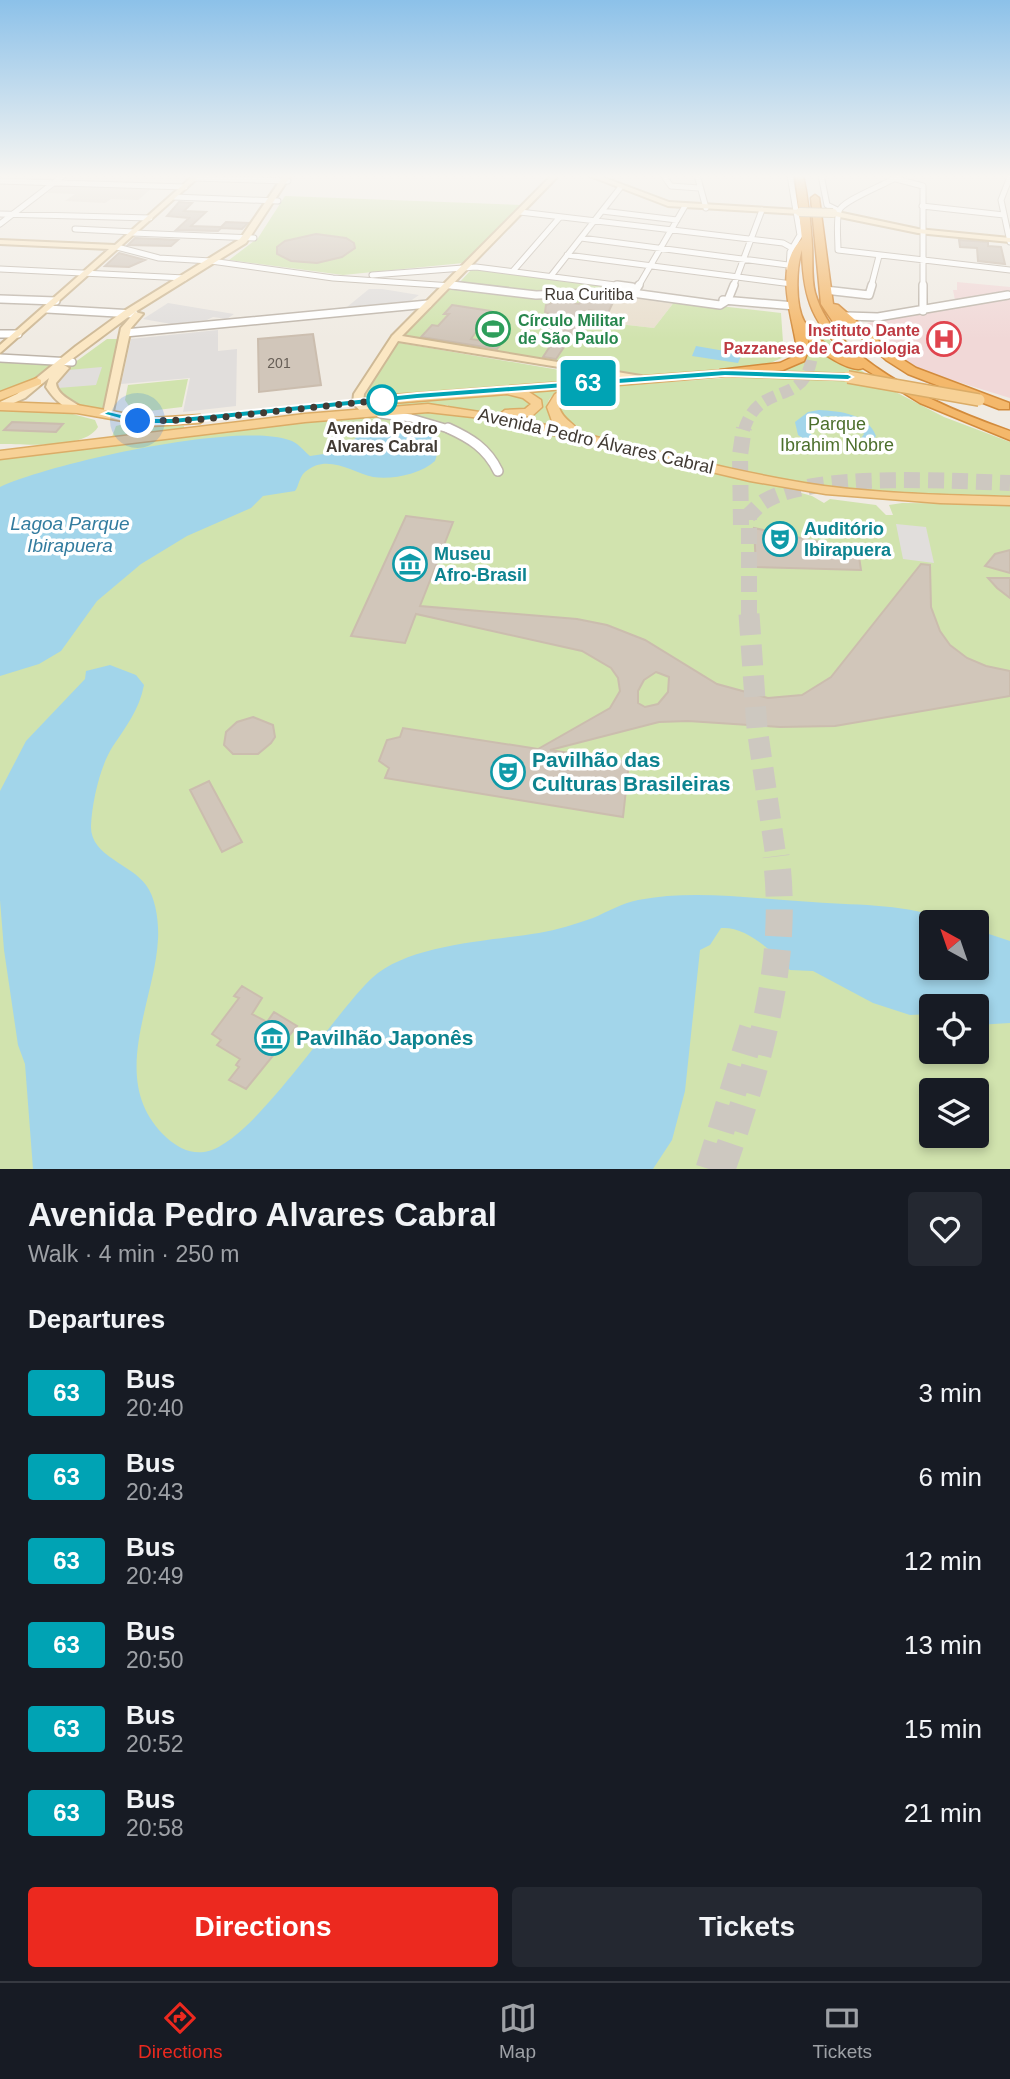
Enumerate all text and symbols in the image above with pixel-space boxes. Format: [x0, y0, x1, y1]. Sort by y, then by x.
street label: Rua Curitiba [545, 286, 634, 303]
sports icon: Círculo Militar de São Paulo [474, 310, 512, 348]
place label: Círculo Militar de São Paulo [518, 312, 625, 347]
hospital icon: Instituto Dante Pazzanese de Cardiologia [925, 320, 963, 358]
place label: Instituto Dante Pazzanese de Cardiologia [723, 322, 920, 357]
house number: 201 [267, 355, 291, 371]
line badge: 63 [556, 360, 620, 406]
text: 63 [575, 369, 601, 396]
marker: Avenida Pedro Alvares Cabral [367, 385, 397, 415]
your location [120, 403, 155, 438]
street label: Avenida Pedro Álvares Cabral [476, 404, 716, 478]
park label: Parque Ibrahim Nobre [780, 414, 894, 455]
place label: Avenida Pedro Alvares Cabral [326, 420, 438, 455]
water label: Lagoa Parque Ibirapuera [10, 513, 130, 556]
place label: Auditório Ibirapuera [804, 519, 892, 560]
theatre icon: Auditório Ibirapuera [761, 520, 799, 558]
place label: Museu Afro-Brasil [434, 544, 527, 585]
museum icon: Museu Afro-Brasil [391, 545, 429, 583]
place label: Pavilhão das Culturas Brasileiras [532, 748, 730, 795]
theatre icon: Pavilhão das Culturas Brasileiras [489, 753, 527, 791]
north arrow [919, 910, 989, 980]
map controls [919, 910, 989, 1148]
button: locate [919, 994, 989, 1064]
museum icon: Pavilhão Japonês [253, 1019, 291, 1057]
place label: Pavilhão Japonês [296, 1026, 473, 1049]
button: layers [919, 1078, 989, 1148]
button: heart [908, 1192, 982, 1266]
text: Avenida Pedro Alvares Cabral [28, 1196, 497, 1233]
text: Walk · 4 min · 250 m [28, 1241, 239, 1267]
text: Departures [28, 1304, 165, 1334]
text: Bus [126, 1364, 175, 1394]
text: 3 min [918, 1378, 982, 1408]
text: 63 [53, 1379, 80, 1406]
text: 20:40 [126, 1395, 184, 1421]
text: Bus [126, 1448, 175, 1478]
text: 6 min [918, 1462, 982, 1492]
text: 63 [53, 1463, 80, 1490]
text: 20:43 [126, 1479, 184, 1505]
text: Bus [126, 1532, 175, 1562]
text: 12 min [904, 1546, 982, 1576]
text: 63 [53, 1547, 80, 1574]
text: 20:49 [126, 1563, 184, 1589]
text: Bus [126, 1616, 175, 1646]
text: 13 min [904, 1630, 982, 1660]
text: 63 [53, 1631, 80, 1658]
text: 20:50 [126, 1647, 184, 1673]
text: Bus [126, 1700, 175, 1730]
text: 15 min [904, 1714, 982, 1744]
text: 63 [53, 1715, 80, 1742]
text: 20:52 [126, 1731, 184, 1757]
text: Bus [126, 1784, 175, 1814]
text: 21 min [904, 1798, 982, 1828]
text: 63 [53, 1799, 80, 1826]
text: 20:58 [126, 1815, 184, 1841]
button: Directions [28, 1887, 498, 1967]
button: Tickets [512, 1887, 982, 1967]
tab: Directions [138, 1999, 222, 2063]
tab: Map [499, 1999, 537, 2063]
tab: Tickets [813, 1999, 872, 2063]

